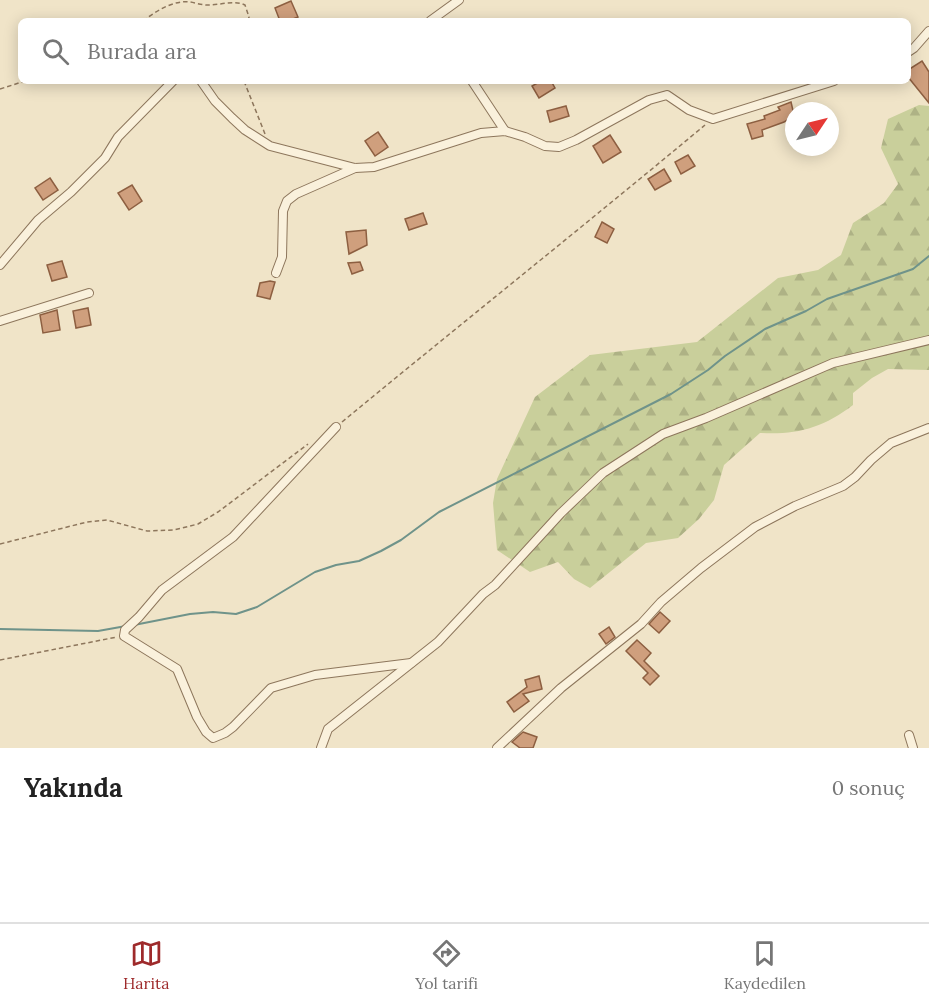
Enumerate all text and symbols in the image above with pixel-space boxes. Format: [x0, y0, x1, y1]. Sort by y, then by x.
search box [18, 18, 911, 84]
icon: search [39, 35, 72, 68]
text: Burada ara [87, 37, 197, 65]
north arrow [785, 102, 839, 156]
text: Yakında [24, 771, 123, 804]
text: 0 sonuç [832, 775, 905, 800]
tab: Harita [123, 937, 169, 993]
tab: Yol tarifi [415, 937, 478, 993]
tab: Kaydedilen [724, 937, 806, 993]

